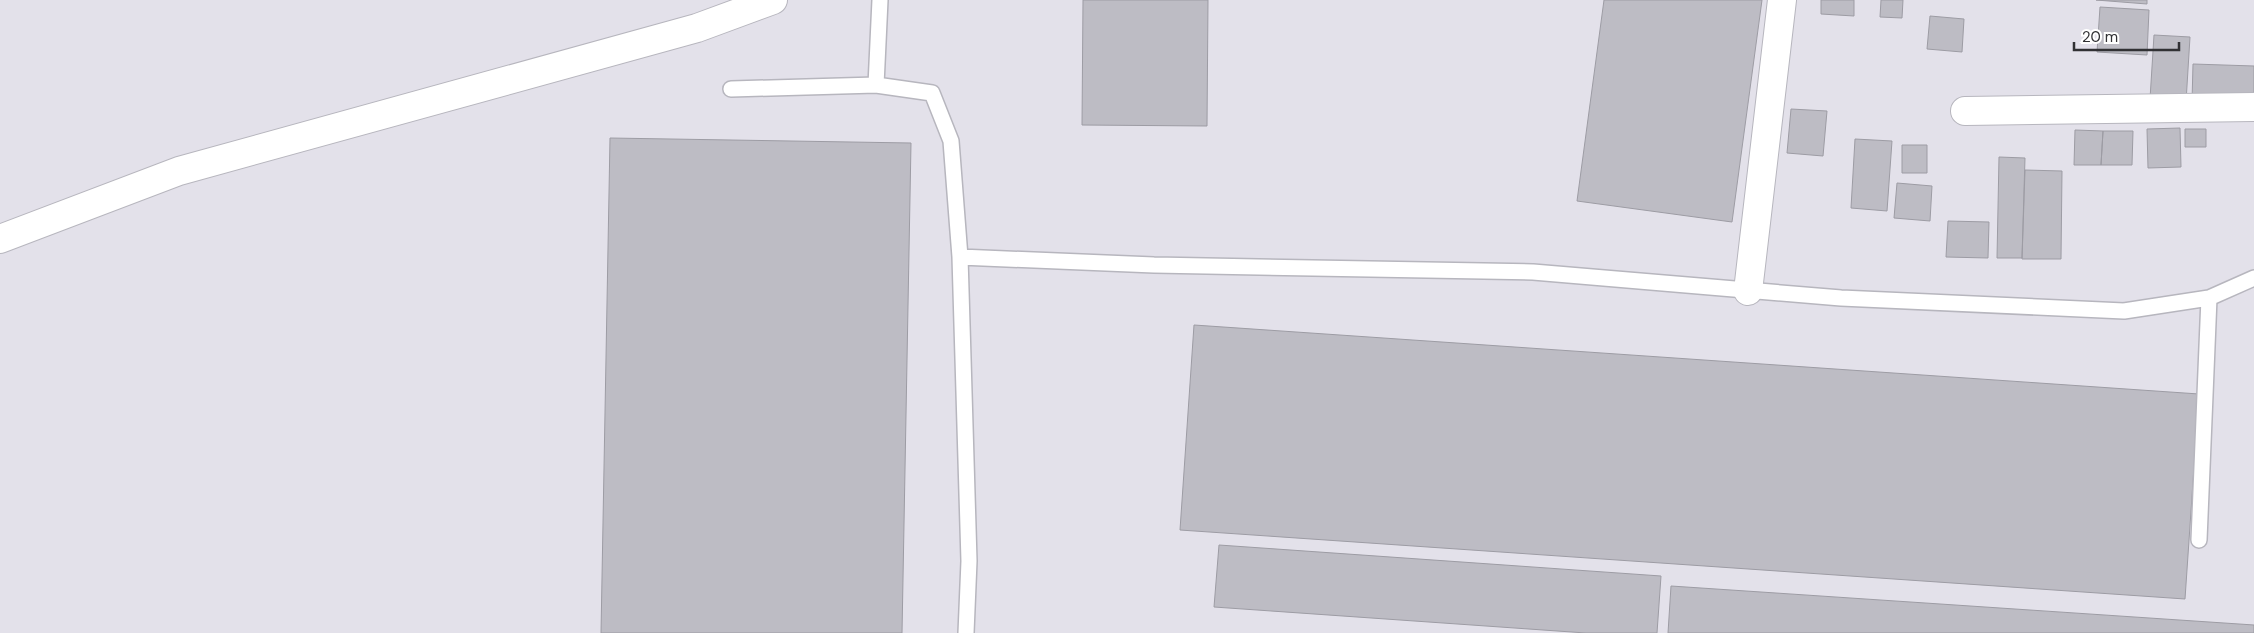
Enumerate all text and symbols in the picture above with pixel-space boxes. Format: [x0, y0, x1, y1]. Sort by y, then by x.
scale bar [2074, 20, 2179, 52]
text: 20 m [2082, 27, 2118, 47]

